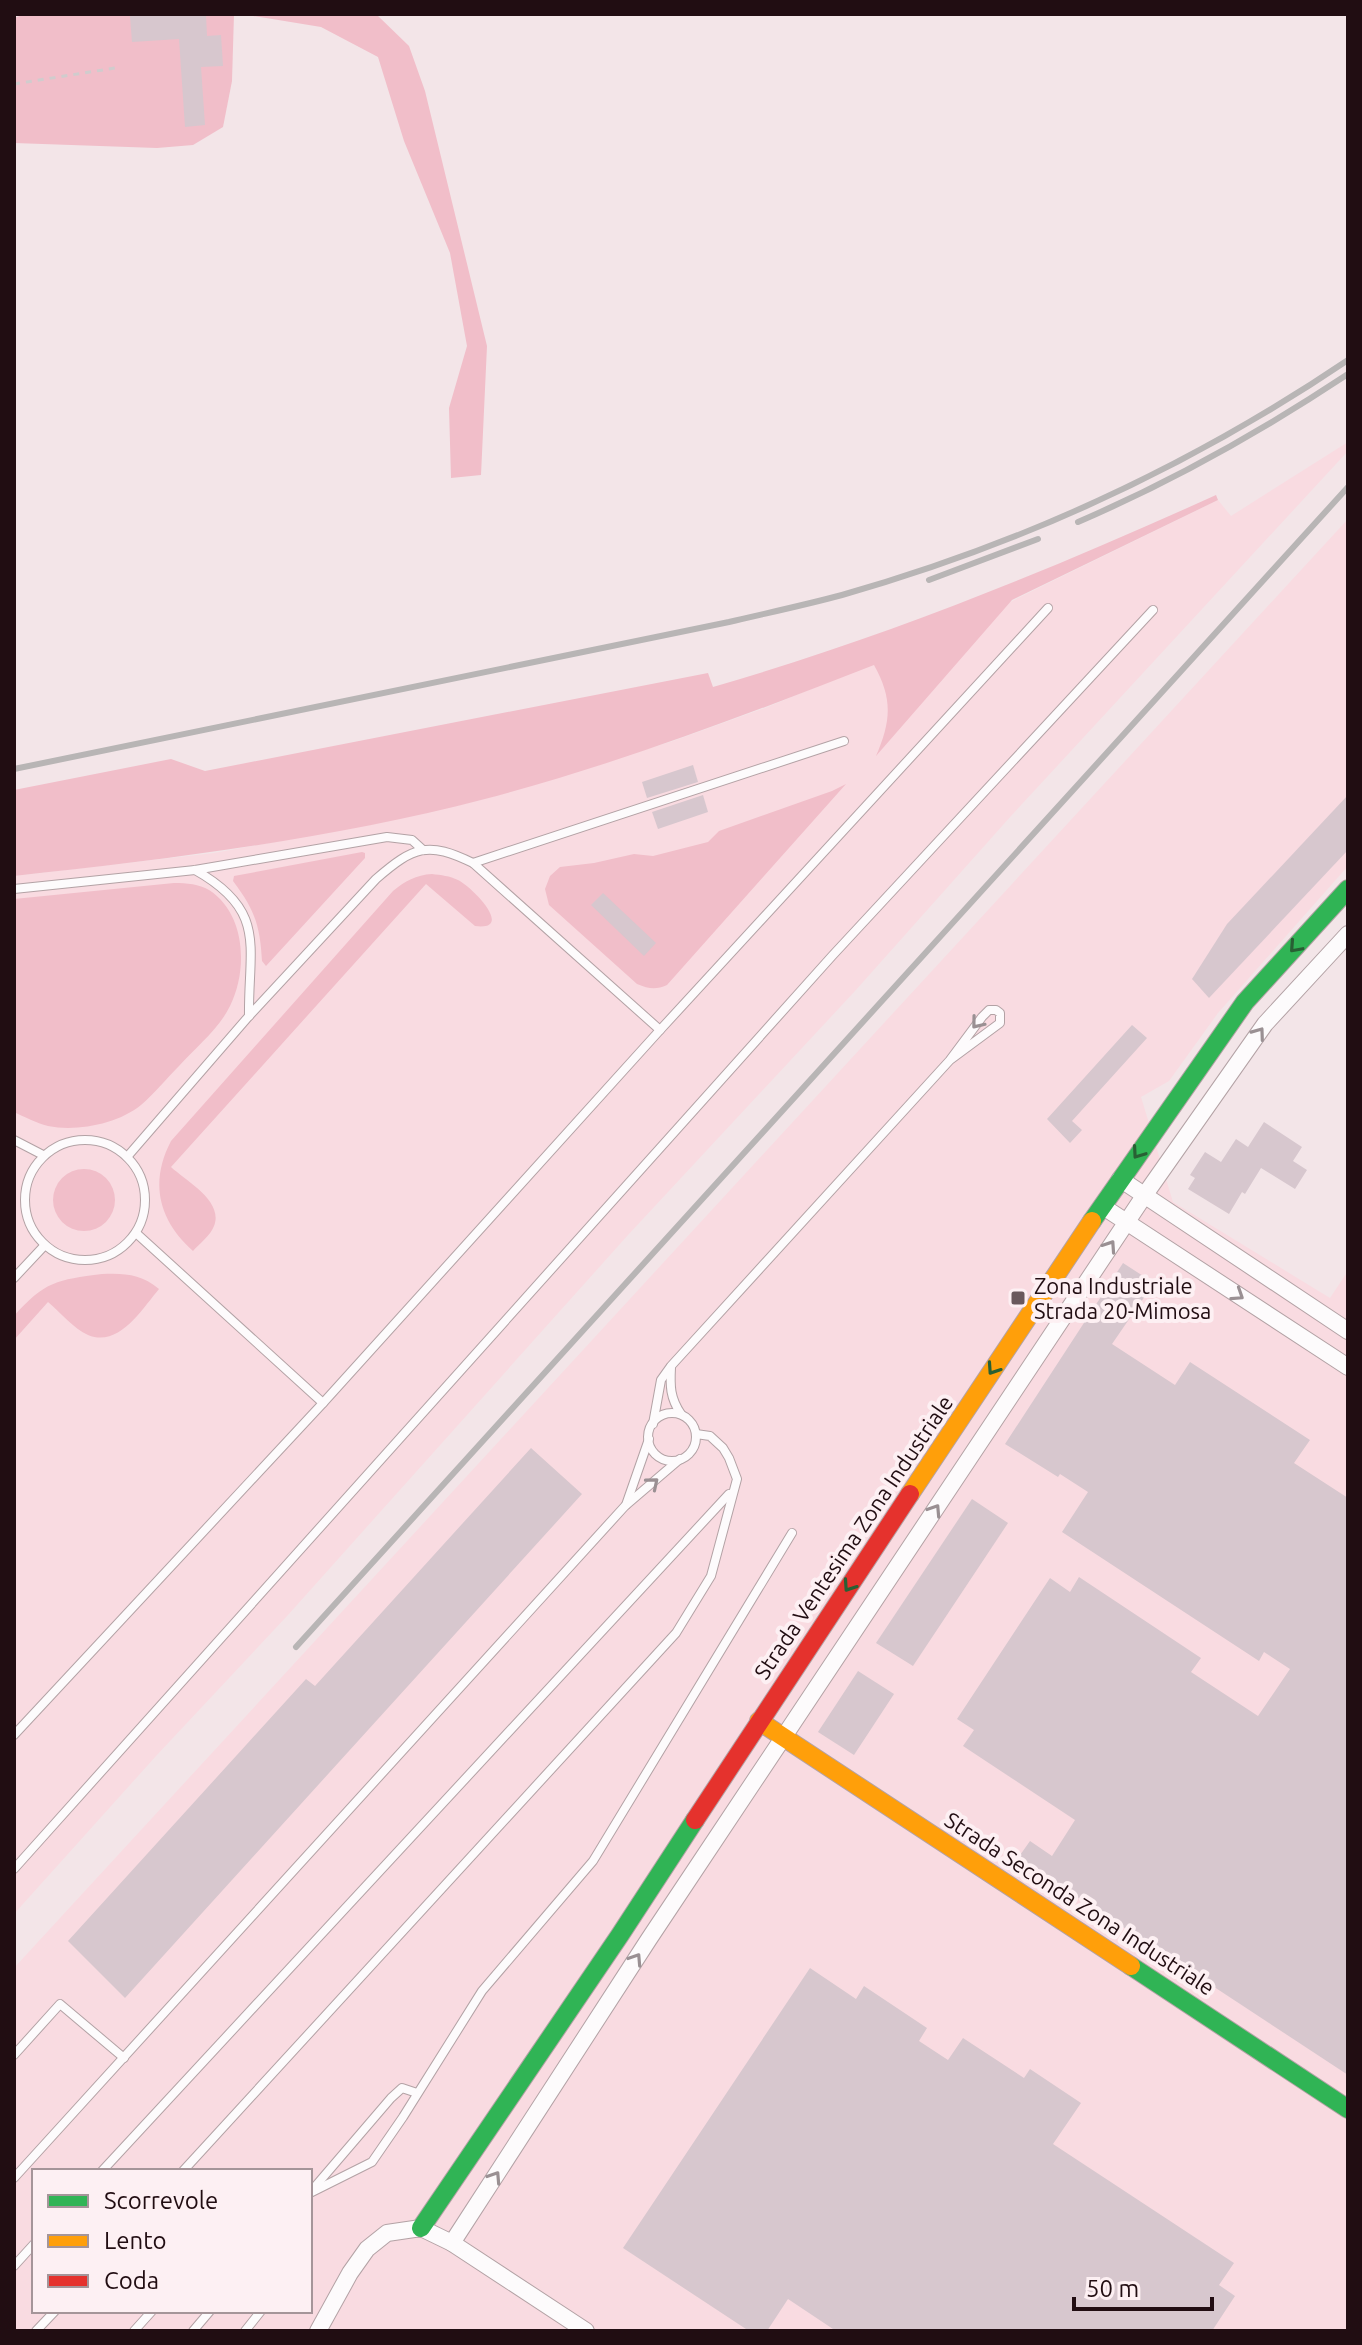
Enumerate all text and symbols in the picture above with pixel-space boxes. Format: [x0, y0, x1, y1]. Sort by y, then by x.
one-way arrow [1290, 938, 1305, 952]
one-way arrow [973, 1014, 987, 1029]
one-way arrow [1249, 1028, 1264, 1042]
one-way arrow [1133, 1145, 1148, 1159]
one-way arrow [1100, 1241, 1115, 1255]
place label: Zona Industriale Strada 20-Mimosa [1034, 1273, 1211, 1323]
one-way arrow [1230, 1286, 1244, 1301]
marker: Zona Industriale Strada 20-Mimosa [1009, 1289, 1027, 1307]
one-way arrow [988, 1361, 1003, 1375]
street label: Strada Ventesima Zona Industriale [749, 1390, 957, 1684]
one-way arrow [644, 1478, 659, 1492]
one-way arrow [926, 1504, 941, 1518]
one-way arrow [844, 1577, 859, 1591]
street label: Strada Seconda Zona Industriale [941, 1806, 1219, 2000]
one-way arrow [626, 1954, 641, 1968]
legend [32, 2169, 312, 2313]
one-way arrow [485, 2172, 500, 2186]
text: Scorrevole [104, 2187, 218, 2214]
text: Lento [104, 2227, 167, 2254]
scale bar [1074, 2261, 1212, 2311]
text: Coda [104, 2267, 159, 2294]
text: 50 m [1086, 2275, 1139, 2302]

